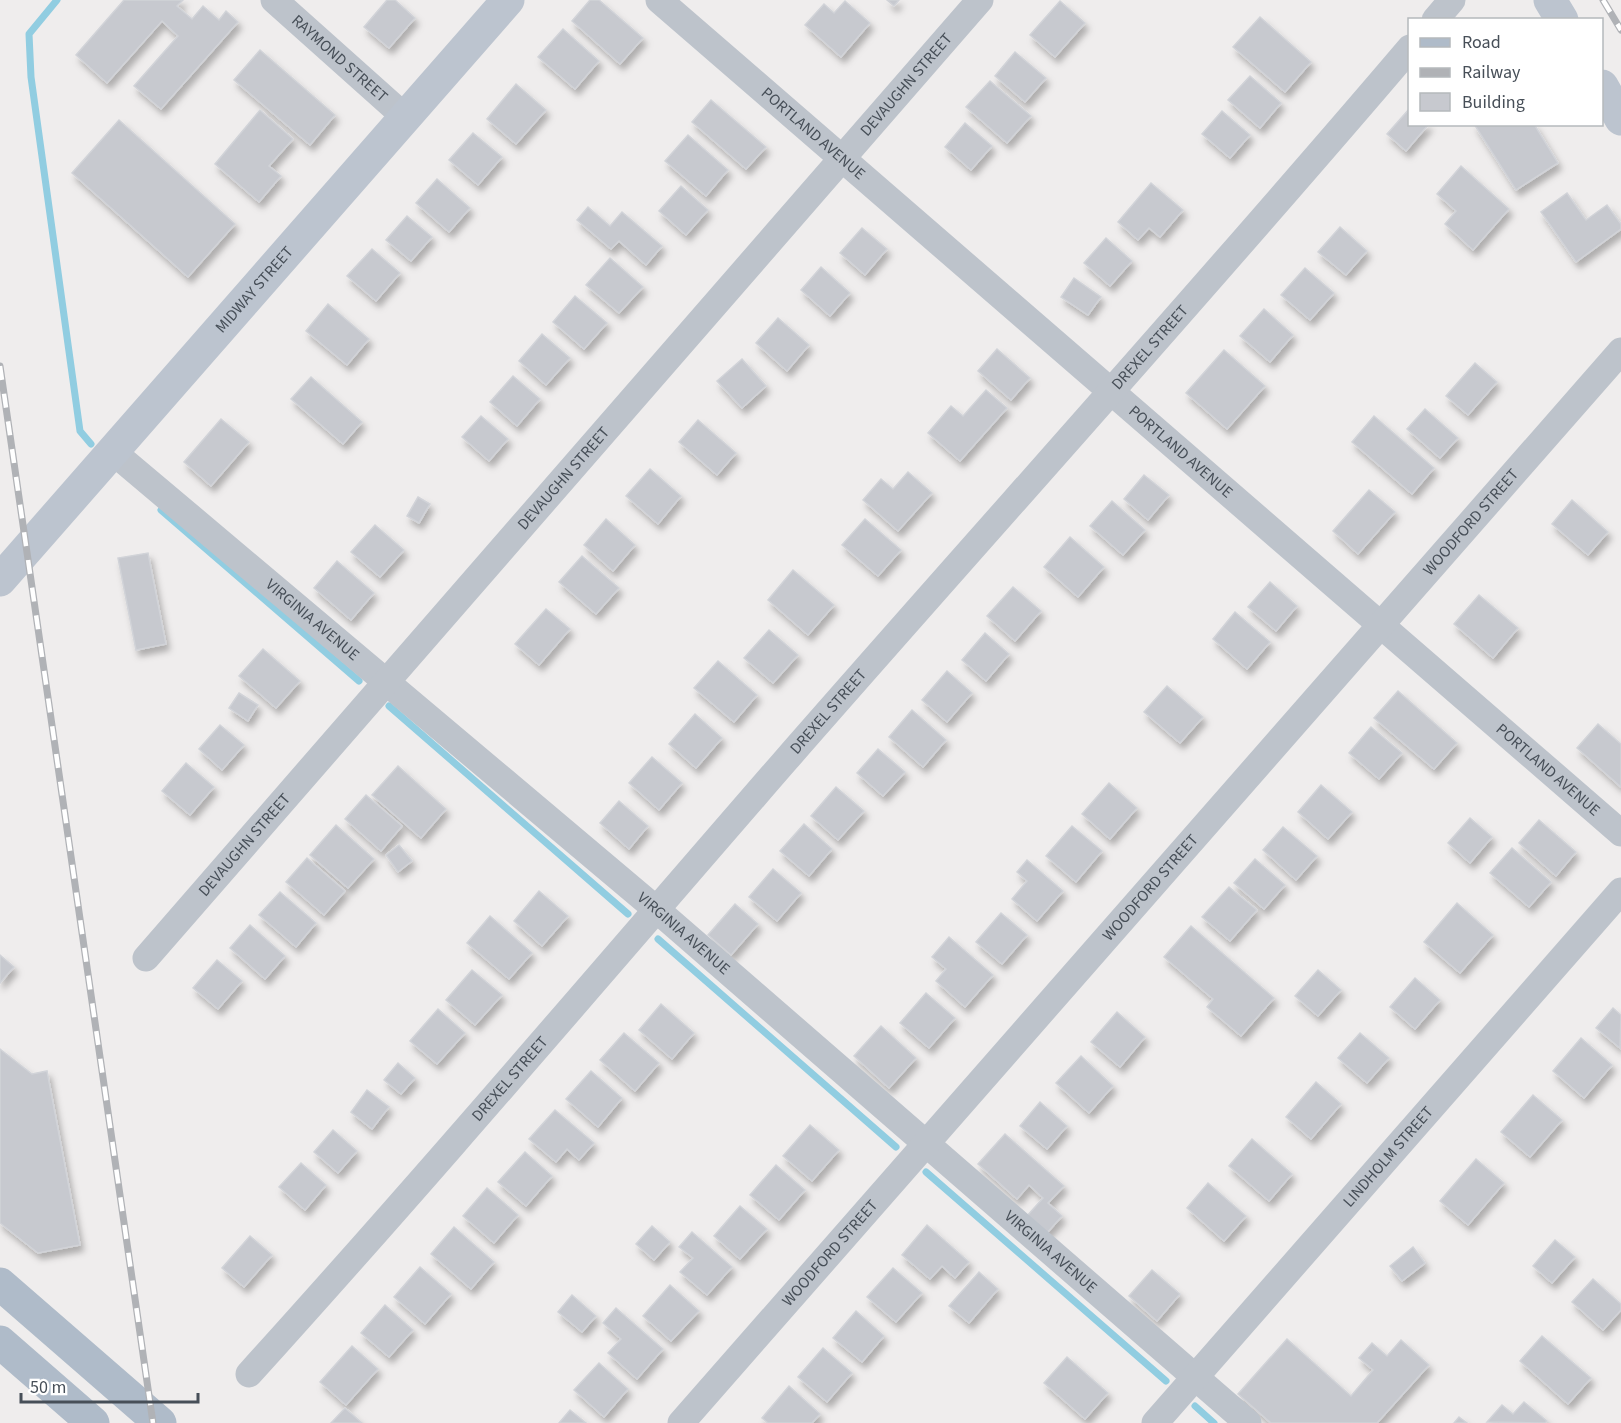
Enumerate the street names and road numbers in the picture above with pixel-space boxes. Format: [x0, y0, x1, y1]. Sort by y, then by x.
street label: RAYMOND STREET [287, 10, 393, 108]
street label: DEVAUGHN STREET [855, 28, 958, 141]
street label: PORTLAND AVENUE [756, 82, 870, 185]
street label: MIDWAY STREET [210, 241, 299, 338]
street label: DREXEL STREET [1107, 300, 1194, 395]
street label: PORTLAND AVENUE [1124, 400, 1237, 503]
street label: DEVAUGHN STREET [513, 422, 615, 535]
street label: WOODFORD STREET [1418, 464, 1524, 580]
street label: VIRGINIA AVENUE [261, 574, 364, 666]
street label: DREXEL STREET [785, 664, 872, 759]
street label: PORTLAND AVENUE [1491, 718, 1605, 821]
street label: DEVAUGHN STREET [193, 788, 296, 901]
street label: WOODFORD STREET [1097, 829, 1204, 946]
street label: VIRGINIA AVENUE [633, 887, 735, 980]
street label: DREXEL STREET [467, 1031, 553, 1126]
street label: LINDHOLM STREET [1338, 1101, 1439, 1212]
street label: WOODFORD STREET [777, 1195, 883, 1311]
street label: VIRGINIA AVENUE [1000, 1205, 1102, 1298]

